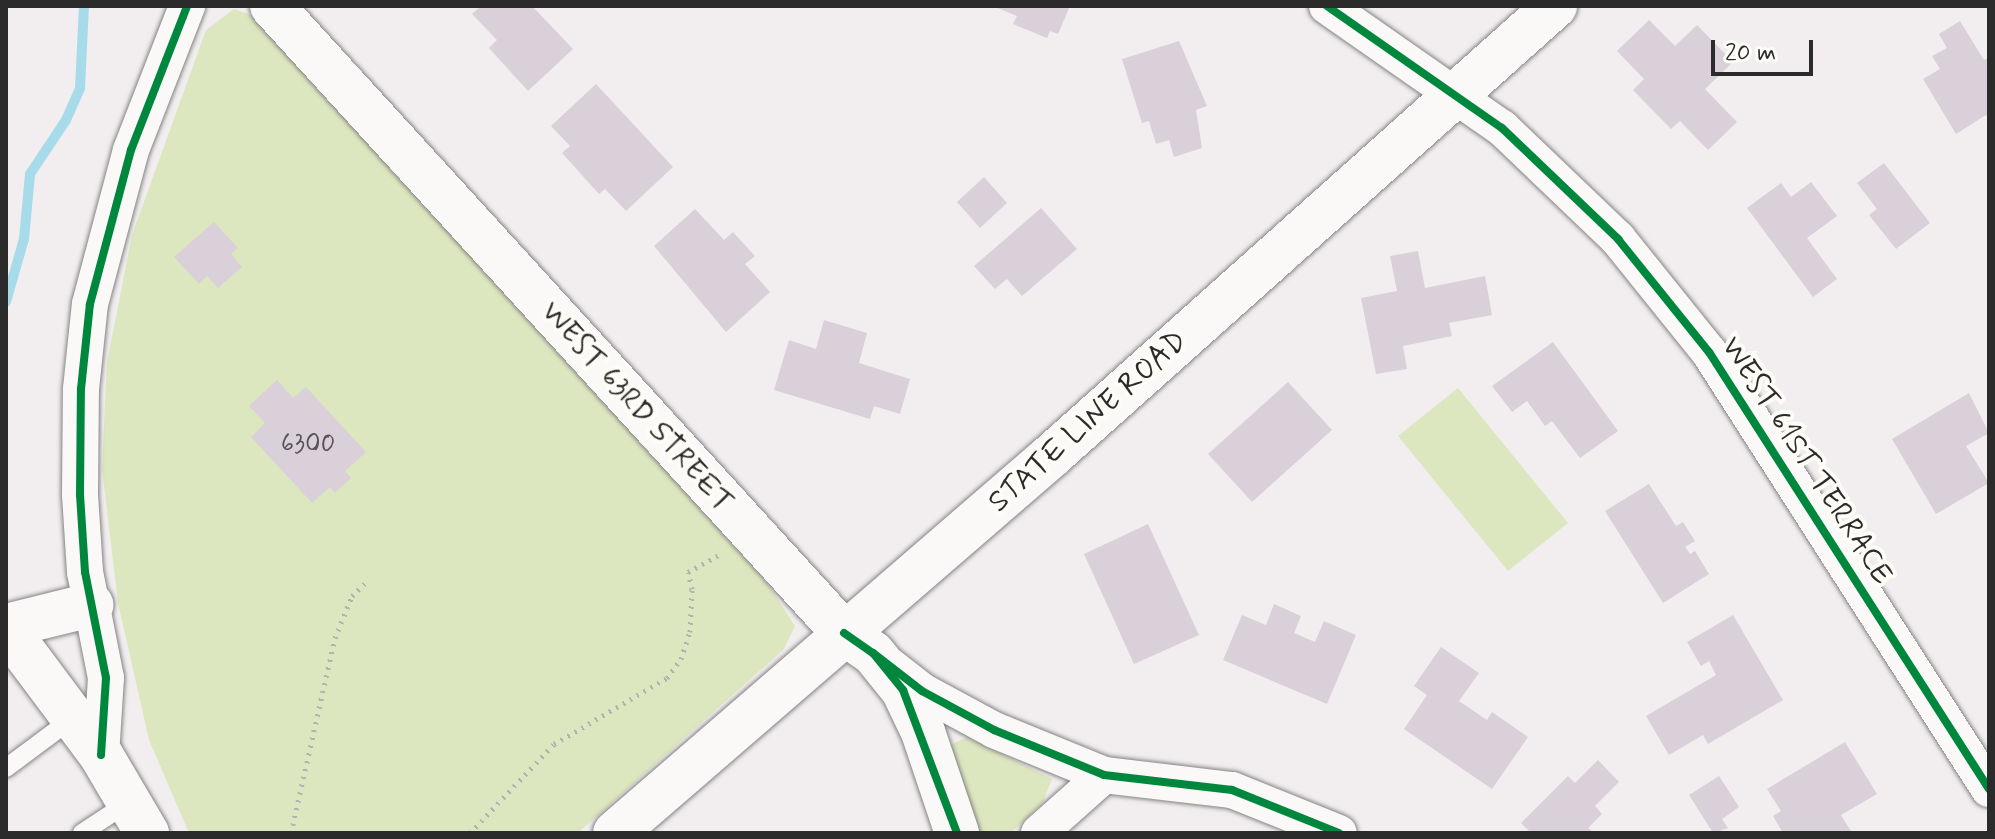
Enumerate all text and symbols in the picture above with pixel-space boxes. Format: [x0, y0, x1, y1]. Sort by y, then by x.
scale bar [1715, 24, 1817, 74]
text: 20 m [1725, 38, 1776, 69]
street label: WEST 63RD STREET [532, 293, 742, 521]
street label: STATE LINE ROAD [979, 322, 1197, 522]
street label: WEST 61ST TERRACE [1713, 331, 1899, 591]
house number: 6300 [281, 429, 335, 461]

